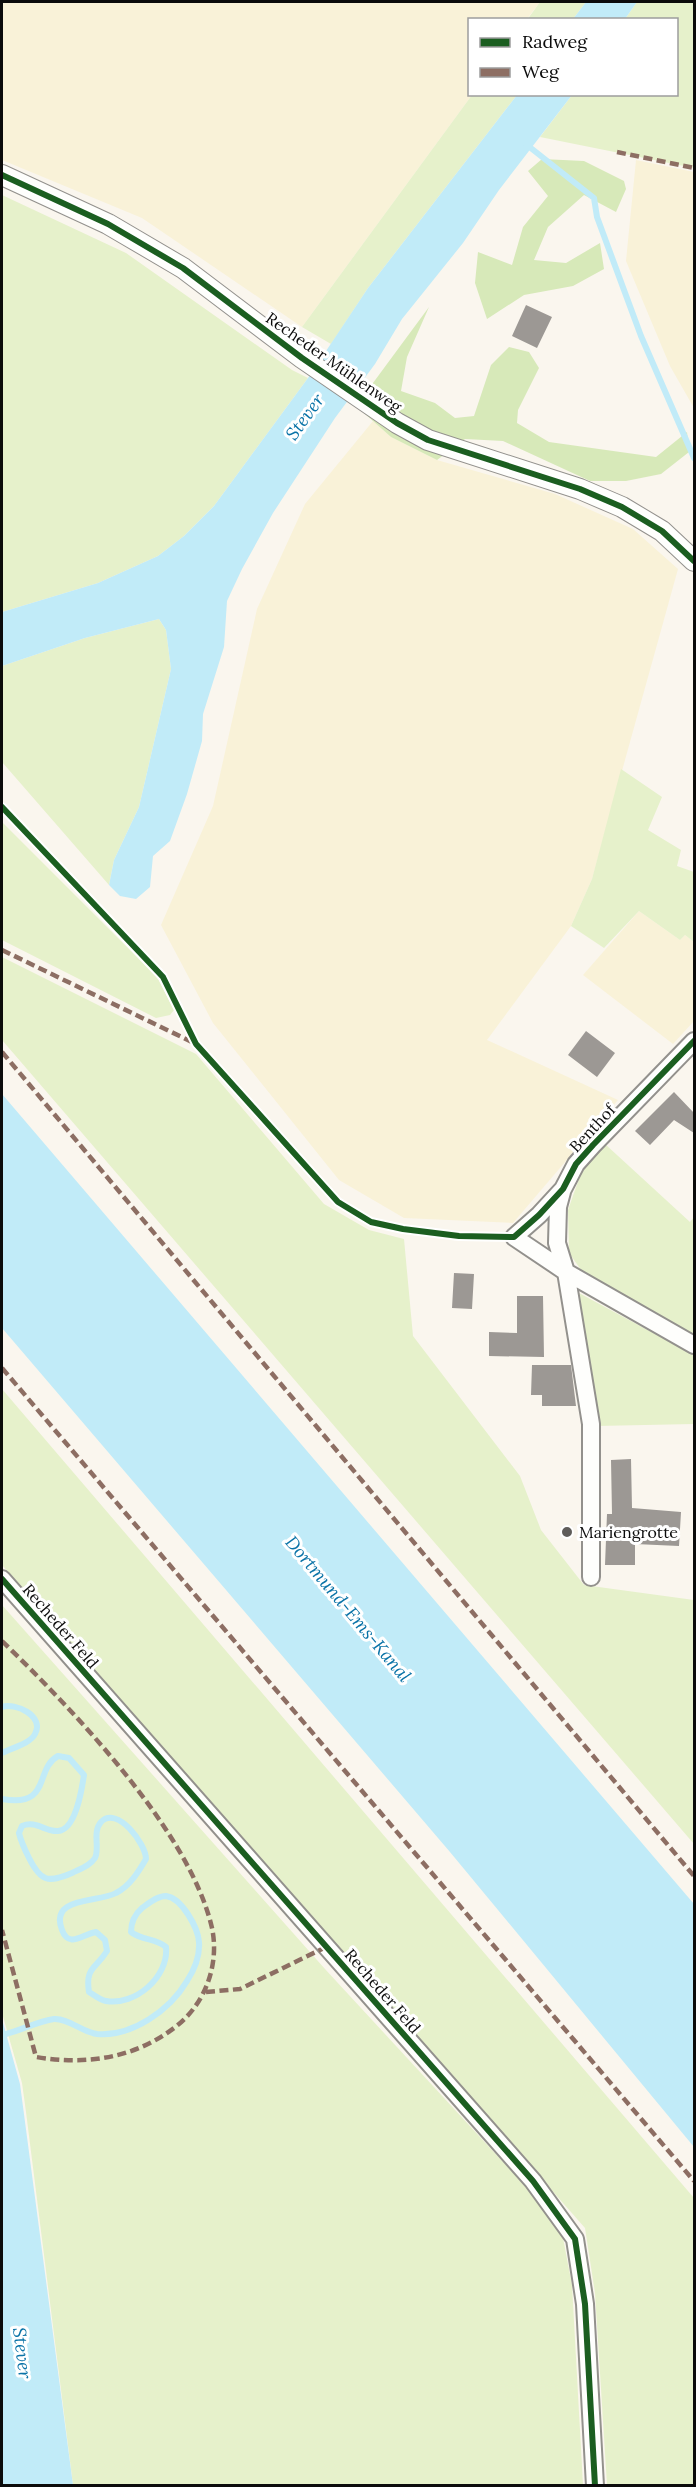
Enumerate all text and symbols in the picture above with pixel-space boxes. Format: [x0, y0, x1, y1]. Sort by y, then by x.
legend [468, 18, 678, 96]
text: Radweg [522, 30, 588, 53]
text: Weg [522, 60, 560, 83]
street label: Recheder Mühlenweg [262, 308, 407, 417]
water label: Stever [280, 388, 330, 444]
street label: Benthof [565, 1099, 620, 1156]
place label: Mariengrotte [579, 1522, 678, 1542]
marker: Mariengrotte [560, 1525, 574, 1539]
water label: Dortmund-Ems-Kanal [280, 1531, 416, 1686]
street label: Recheder Feld [19, 1580, 104, 1673]
street label: Recheder Feld [341, 1945, 426, 2038]
water label: Stever [8, 2326, 37, 2381]

